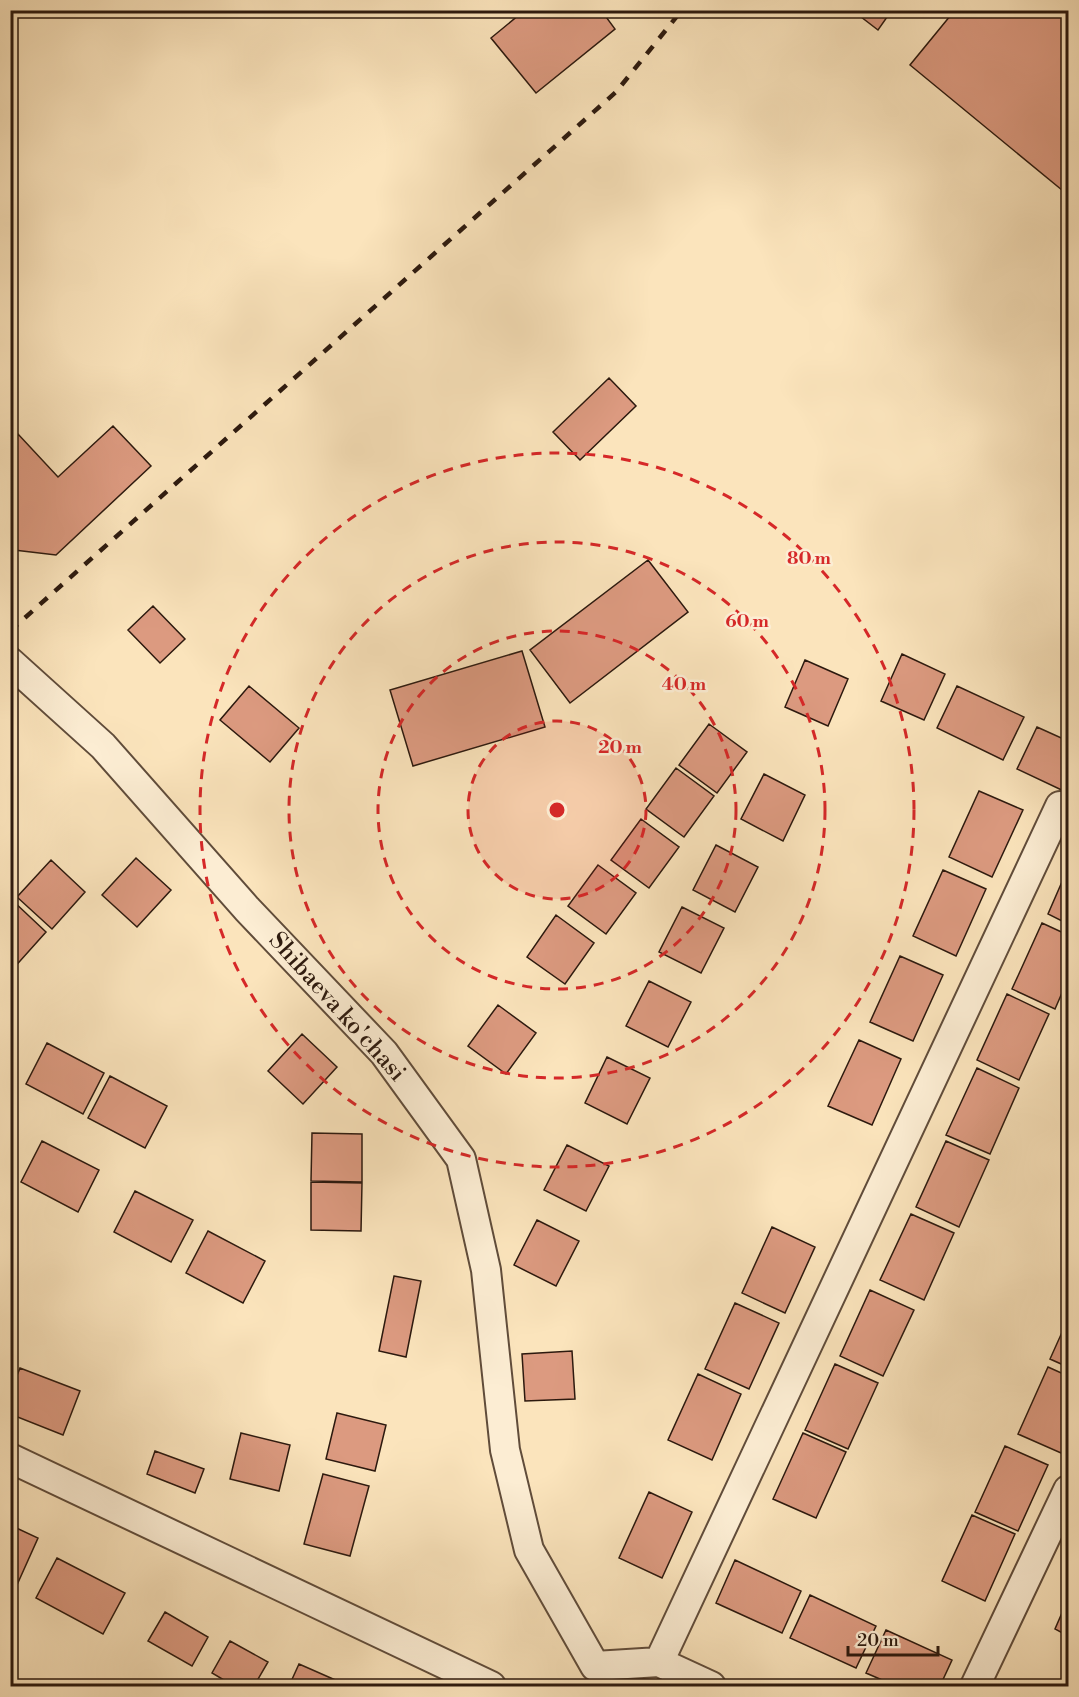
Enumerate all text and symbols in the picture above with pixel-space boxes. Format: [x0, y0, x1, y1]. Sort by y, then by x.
text: 80 m [787, 547, 832, 570]
text: 60 m [725, 610, 769, 633]
text: 40 m [662, 673, 707, 696]
text: 20 m [598, 736, 642, 759]
centre of rings [547, 800, 567, 820]
street label: Shibaeva ko'chasi [262, 926, 412, 1088]
scale bar [848, 1619, 938, 1657]
text: 20 m [857, 1629, 899, 1652]

